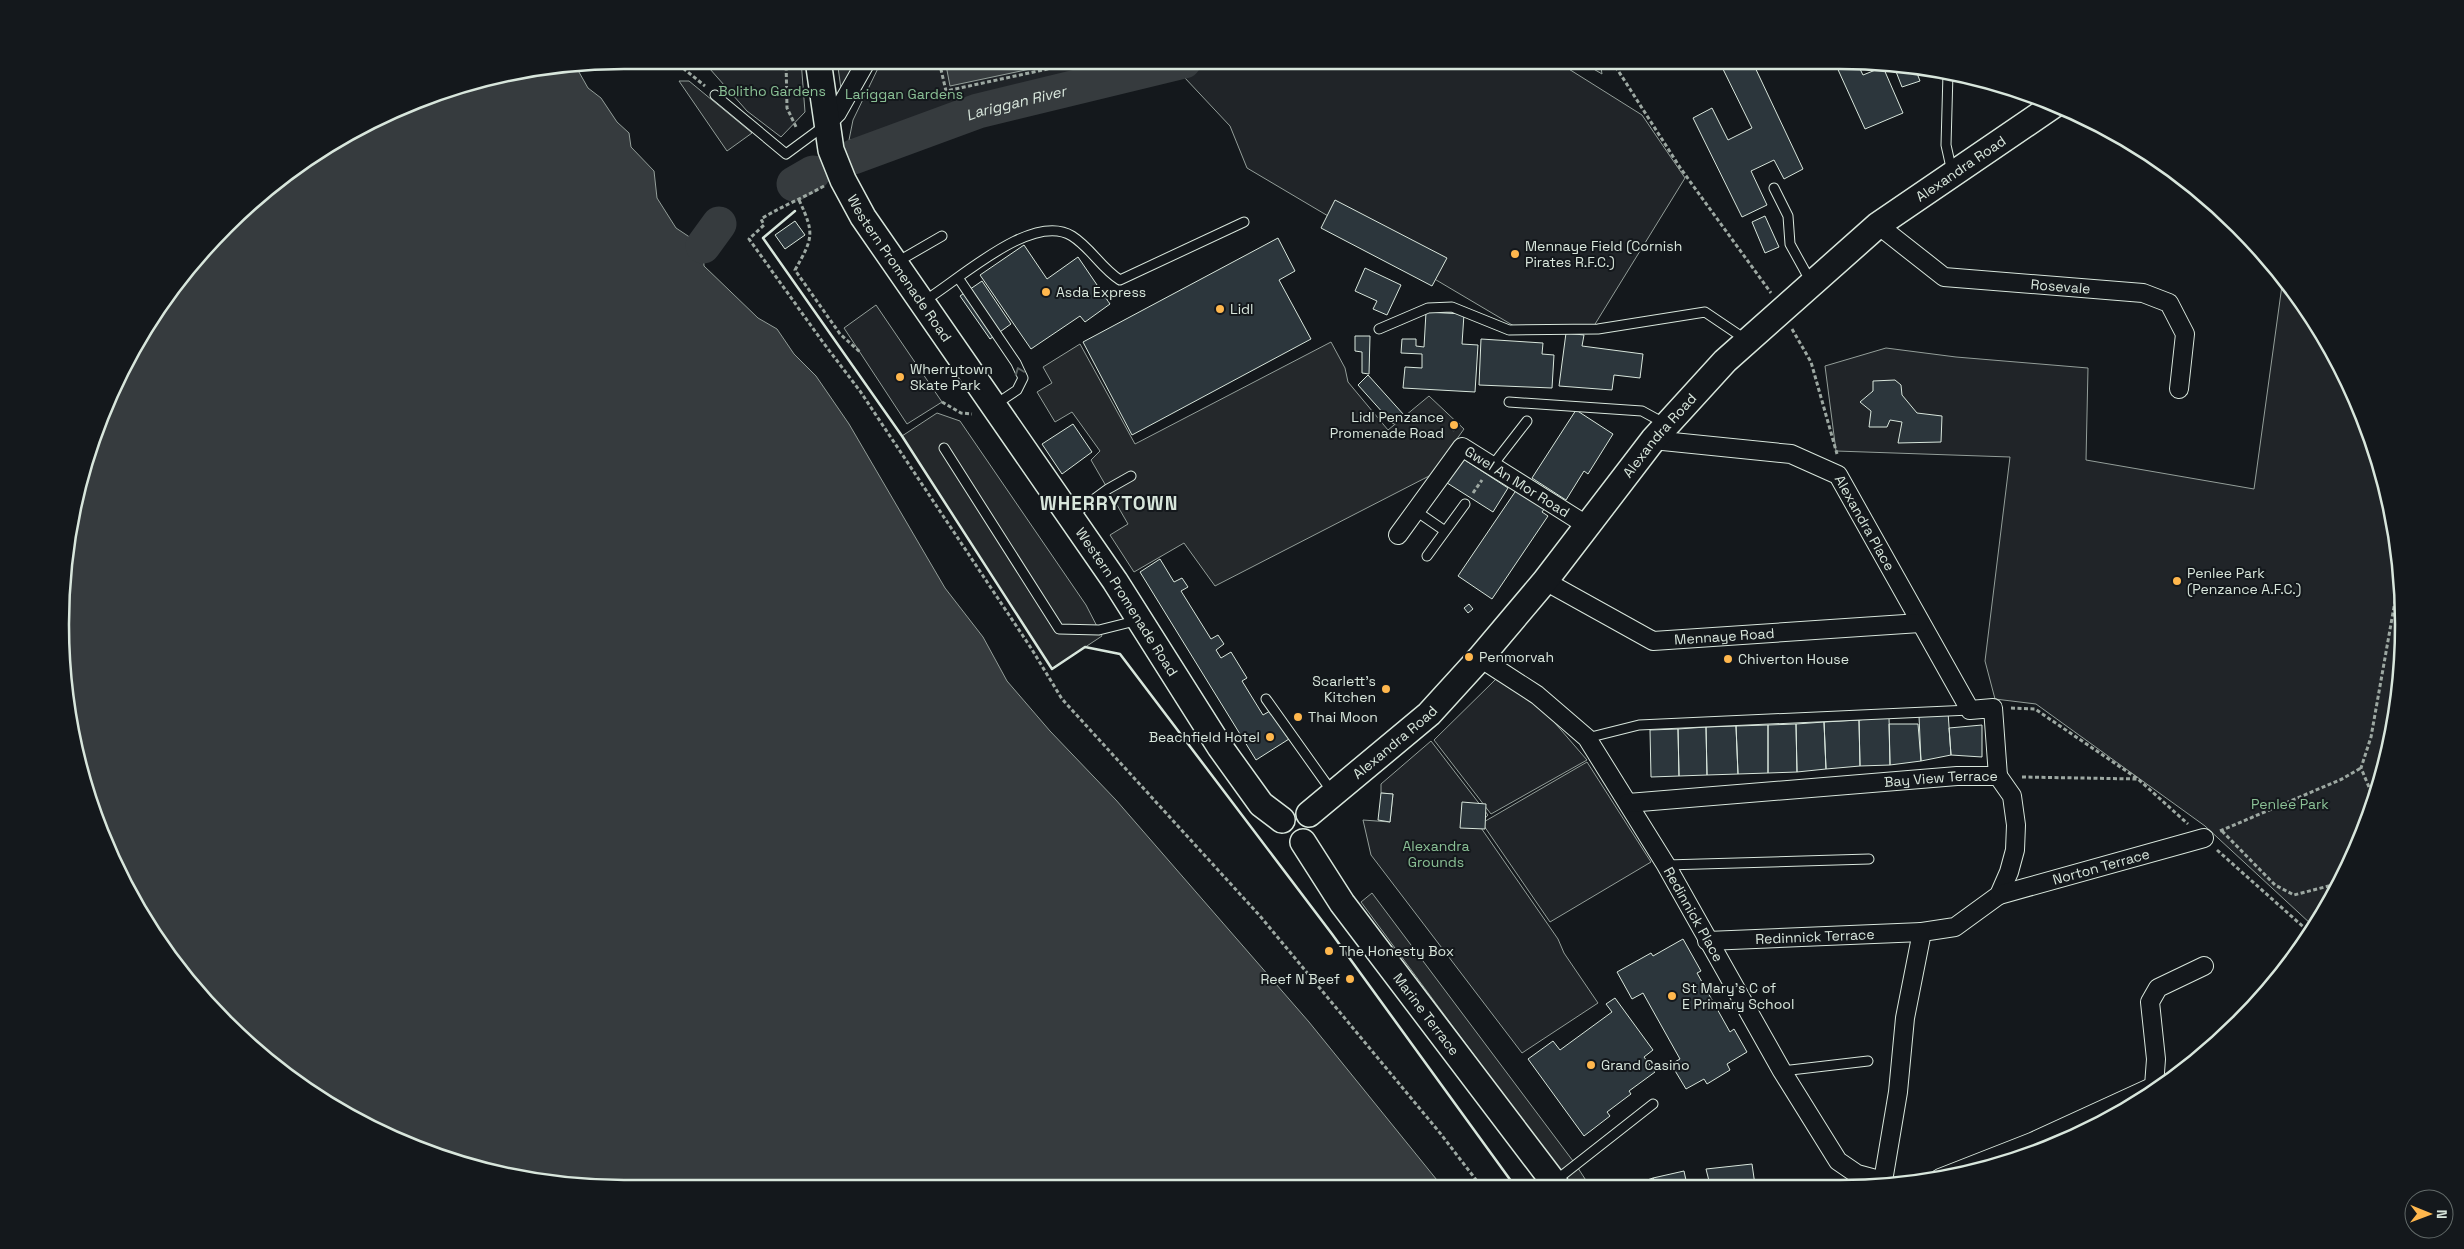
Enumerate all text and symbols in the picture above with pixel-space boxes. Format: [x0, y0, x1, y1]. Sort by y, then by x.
water label: Lariggan River [963, 80, 1069, 124]
park label: Bolitho Gardens [718, 82, 826, 100]
park label: Lariggan Gardens [845, 85, 963, 103]
street label: Alexandra Road [1912, 132, 2009, 206]
street label: Western Promenade Road [844, 191, 956, 345]
place label: Mennaye Field (Cornish Pirates R.F.C.) [1525, 237, 1682, 271]
marker: Mennaye Field (Cornish Pirates R.F.C.) [1509, 248, 1521, 260]
street label: Rosevale [2030, 275, 2091, 298]
place label: Asda Express [1056, 283, 1146, 301]
marker: Asda Express [1040, 286, 1052, 298]
place label: Lidl [1230, 300, 1254, 318]
marker: Lidl [1214, 303, 1226, 315]
place label: Wherrytown Skate Park [910, 360, 993, 394]
one-way arrow [1015, 367, 1025, 376]
marker: Wherrytown Skate Park [894, 371, 906, 383]
street label: Alexandra Road [1619, 389, 1700, 481]
place label: Lidl Penzance Promenade Road [1330, 408, 1444, 442]
marker: Lidl Penzance Promenade Road [1448, 419, 1460, 431]
street label: Gwel An Mor Road [1461, 442, 1573, 521]
street label: Alexandra Place [1831, 472, 1899, 574]
district label: WHERRYTOWN [1040, 491, 1178, 516]
street label: Western Promenade Road [1072, 524, 1182, 680]
place label: Penlee Park (Penzance A.F.C.) [2187, 564, 2301, 598]
marker: Penlee Park (Penzance A.F.C.) [2171, 575, 2183, 587]
street label: Mennaye Road [1674, 624, 1775, 649]
place label: Penmorvah [1479, 648, 1554, 666]
place label: Chiverton House [1738, 650, 1849, 668]
marker: Penmorvah [1463, 651, 1475, 663]
marker: Chiverton House [1722, 653, 1734, 665]
place label: Scarlett's Kitchen [1312, 672, 1376, 706]
marker: Scarlett's Kitchen [1380, 683, 1392, 695]
street label: Alexandra Road [1349, 702, 1441, 783]
place label: Thai Moon [1308, 708, 1378, 726]
marker: Thai Moon [1292, 711, 1304, 723]
place label: Beachfield Hotel [1149, 728, 1260, 746]
marker: Beachfield Hotel [1264, 731, 1276, 743]
street label: Bay View Terrace [1883, 767, 1998, 791]
park label: Penlee Park [2251, 795, 2329, 813]
park label: Alexandra Grounds [1403, 837, 1469, 871]
street label: Norton Terrace [2051, 845, 2152, 889]
street label: Redinnick Place [1660, 864, 1728, 965]
street label: Redinnick Terrace [1755, 925, 1875, 948]
place label: The Honesty Box [1339, 942, 1454, 960]
marker: The Honesty Box [1323, 945, 1335, 957]
street label: Marine Terrace [1389, 969, 1463, 1059]
place label: Reef N Beef [1260, 970, 1340, 988]
marker: Reef N Beef [1344, 973, 1356, 985]
place label: St Mary's C of E Primary School [1682, 979, 1794, 1013]
marker: St Mary's C of E Primary School [1666, 990, 1678, 1002]
place label: Grand Casino [1601, 1056, 1690, 1074]
marker: Grand Casino [1585, 1059, 1597, 1071]
north arrow [2404, 1189, 2454, 1239]
text: N [2433, 1209, 2451, 1219]

